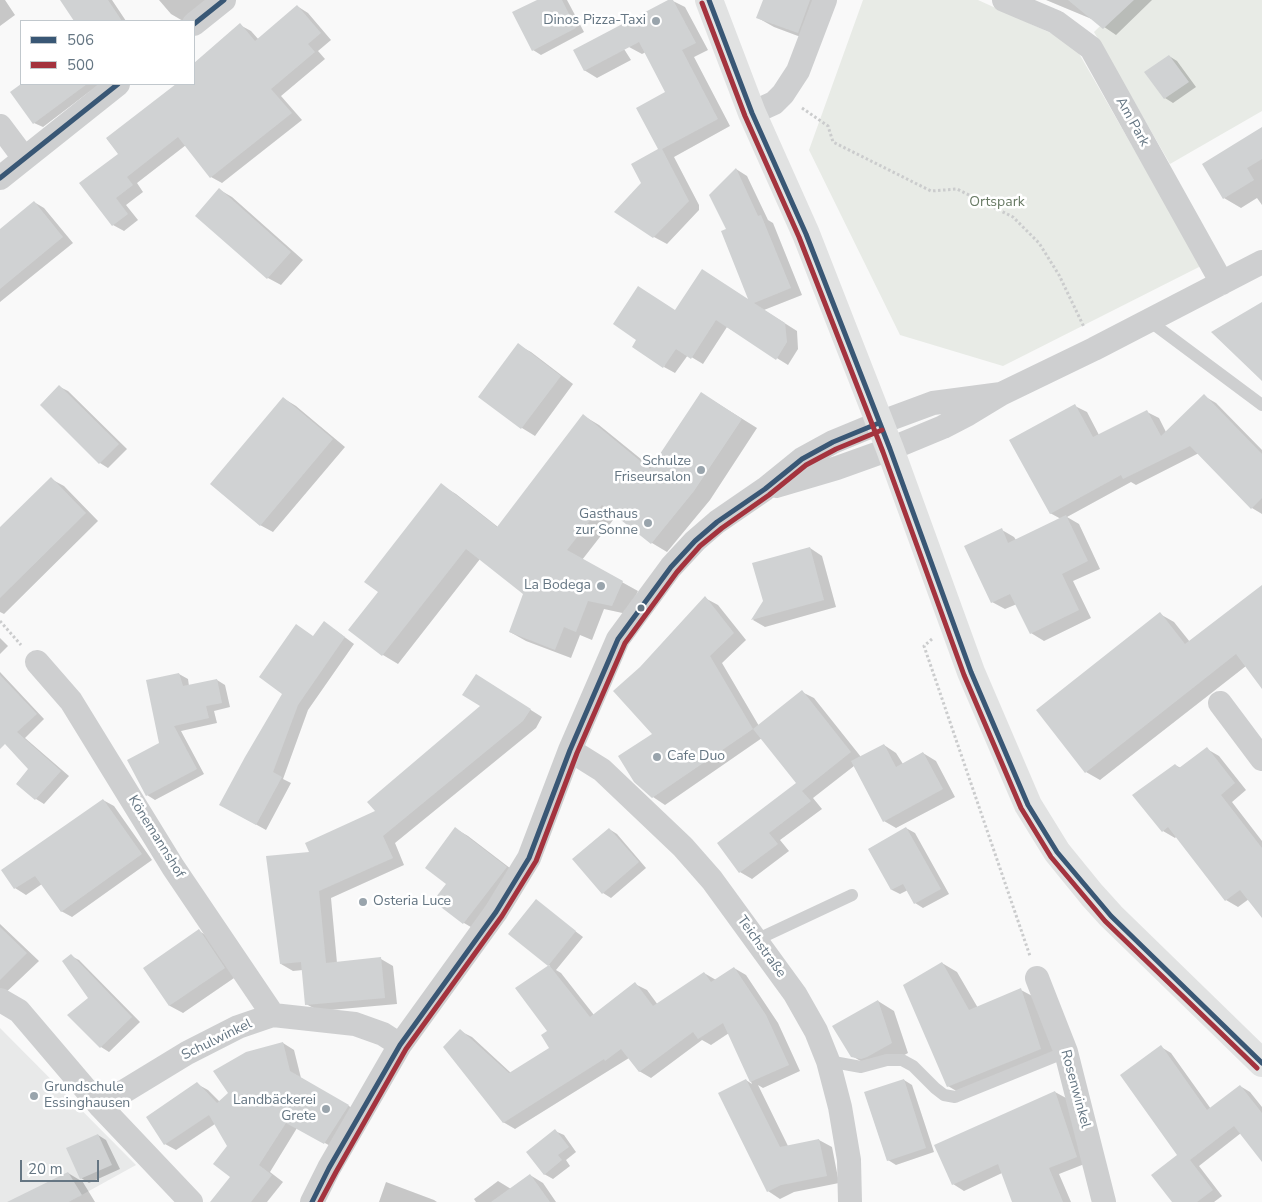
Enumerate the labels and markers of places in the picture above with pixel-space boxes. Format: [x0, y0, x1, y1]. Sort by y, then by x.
place label: Dinos Pizza-Taxi [543, 13, 646, 29]
marker: Dinos Pizza-Taxi [650, 15, 662, 27]
place label: Schulze Friseursalon [614, 454, 691, 487]
marker: Schulze Friseursalon [695, 464, 707, 476]
place label: Gasthaus zur Sonne [575, 507, 638, 540]
marker: Gasthaus zur Sonne [642, 517, 654, 529]
place label: La Bodega [524, 578, 591, 594]
marker: La Bodega [595, 580, 607, 592]
unlabelled marker [636, 603, 646, 613]
place label: Cafe Duo [667, 749, 725, 765]
marker: Cafe Duo [651, 751, 663, 763]
place label: Osteria Luce [373, 894, 451, 910]
marker: Osteria Luce [357, 896, 369, 908]
place label: Grundschule Essinghausen [44, 1080, 130, 1112]
marker: Grundschule Essinghausen [28, 1090, 40, 1102]
place label: Landbäckerei Grete [233, 1093, 316, 1126]
marker: Landbäckerei Grete [320, 1103, 332, 1115]

